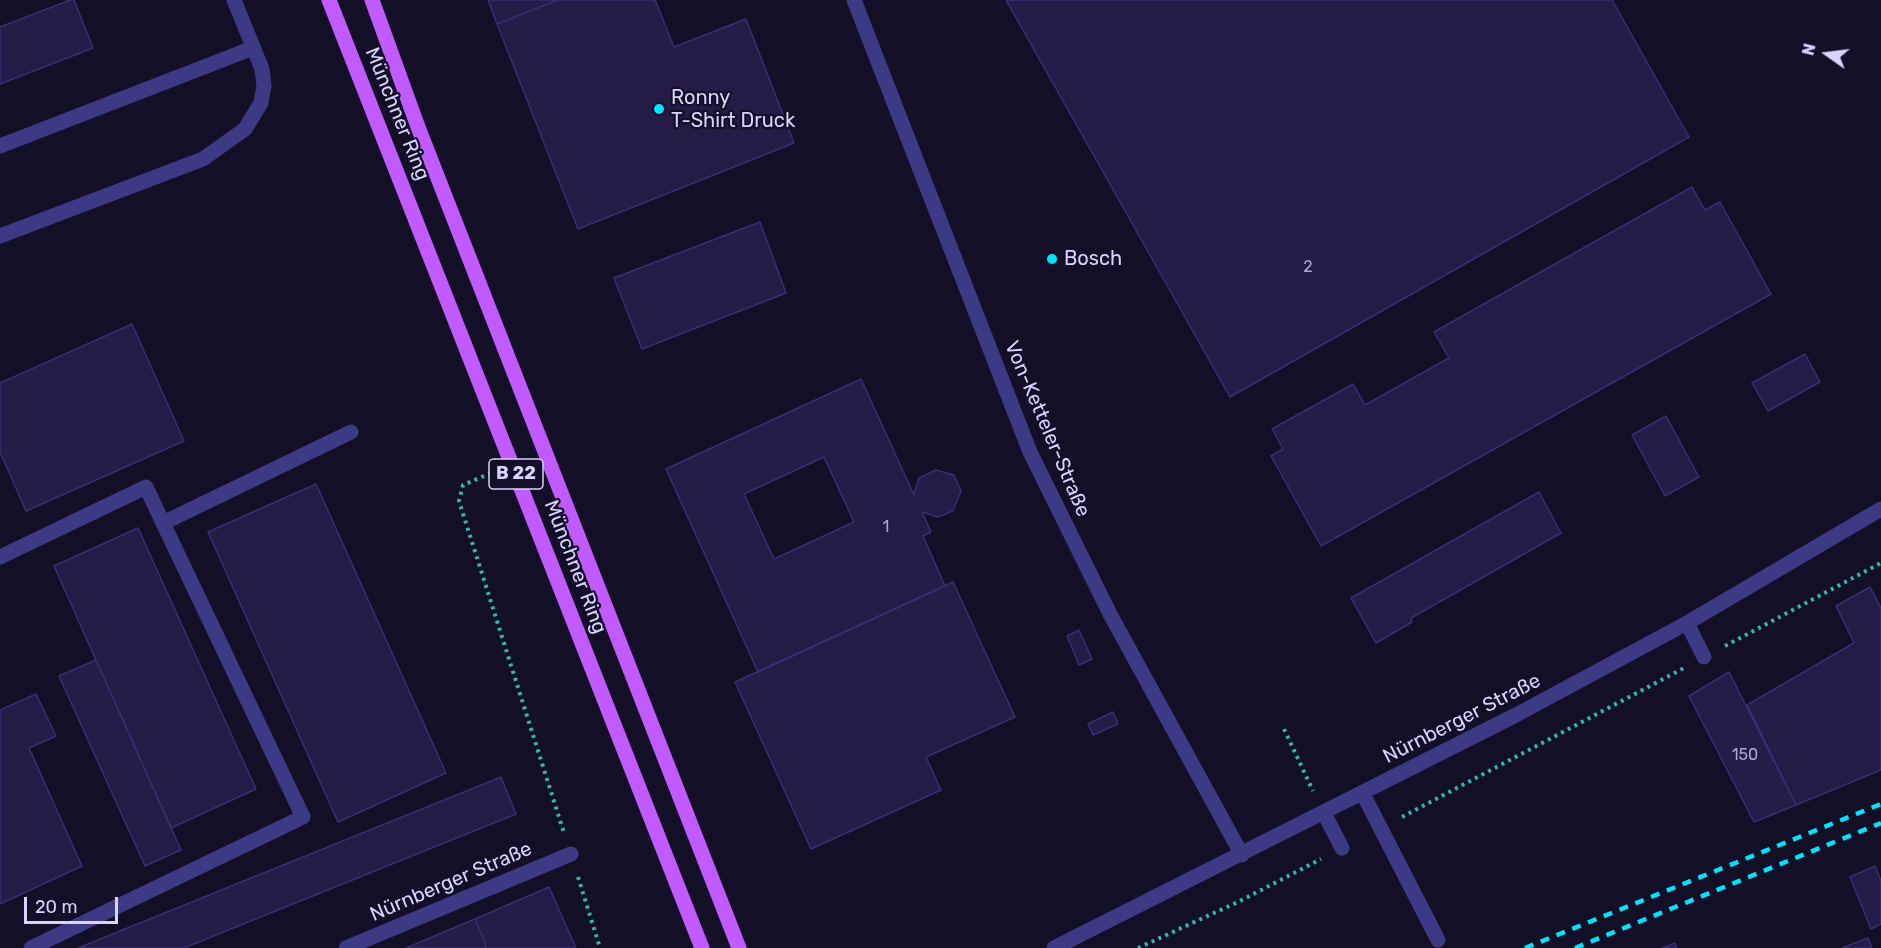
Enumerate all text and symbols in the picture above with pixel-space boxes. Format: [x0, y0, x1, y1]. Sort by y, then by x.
north arrow [1797, 24, 1857, 84]
text: N [1798, 42, 1820, 57]
street label: Münchner Ring [359, 44, 435, 184]
place label: Ronny T-Shirt Druck [671, 86, 795, 133]
marker: Ronny T-Shirt Druck [652, 102, 666, 116]
place label: Bosch [1064, 247, 1122, 271]
marker: Bosch [1045, 252, 1059, 266]
house number: 2 [1303, 257, 1313, 277]
street label: Von-Ketteler-Straße [999, 338, 1095, 520]
road number: B 22 [489, 459, 543, 489]
street label: Münchner Ring [539, 497, 611, 637]
house number: 1 [883, 517, 889, 537]
street label: Nürnberger Straße [1379, 669, 1545, 769]
house number: 150 [1732, 745, 1758, 765]
street label: Nürnberger Straße [366, 837, 536, 927]
scale bar [27, 885, 122, 923]
text: 20 m [35, 896, 77, 918]

